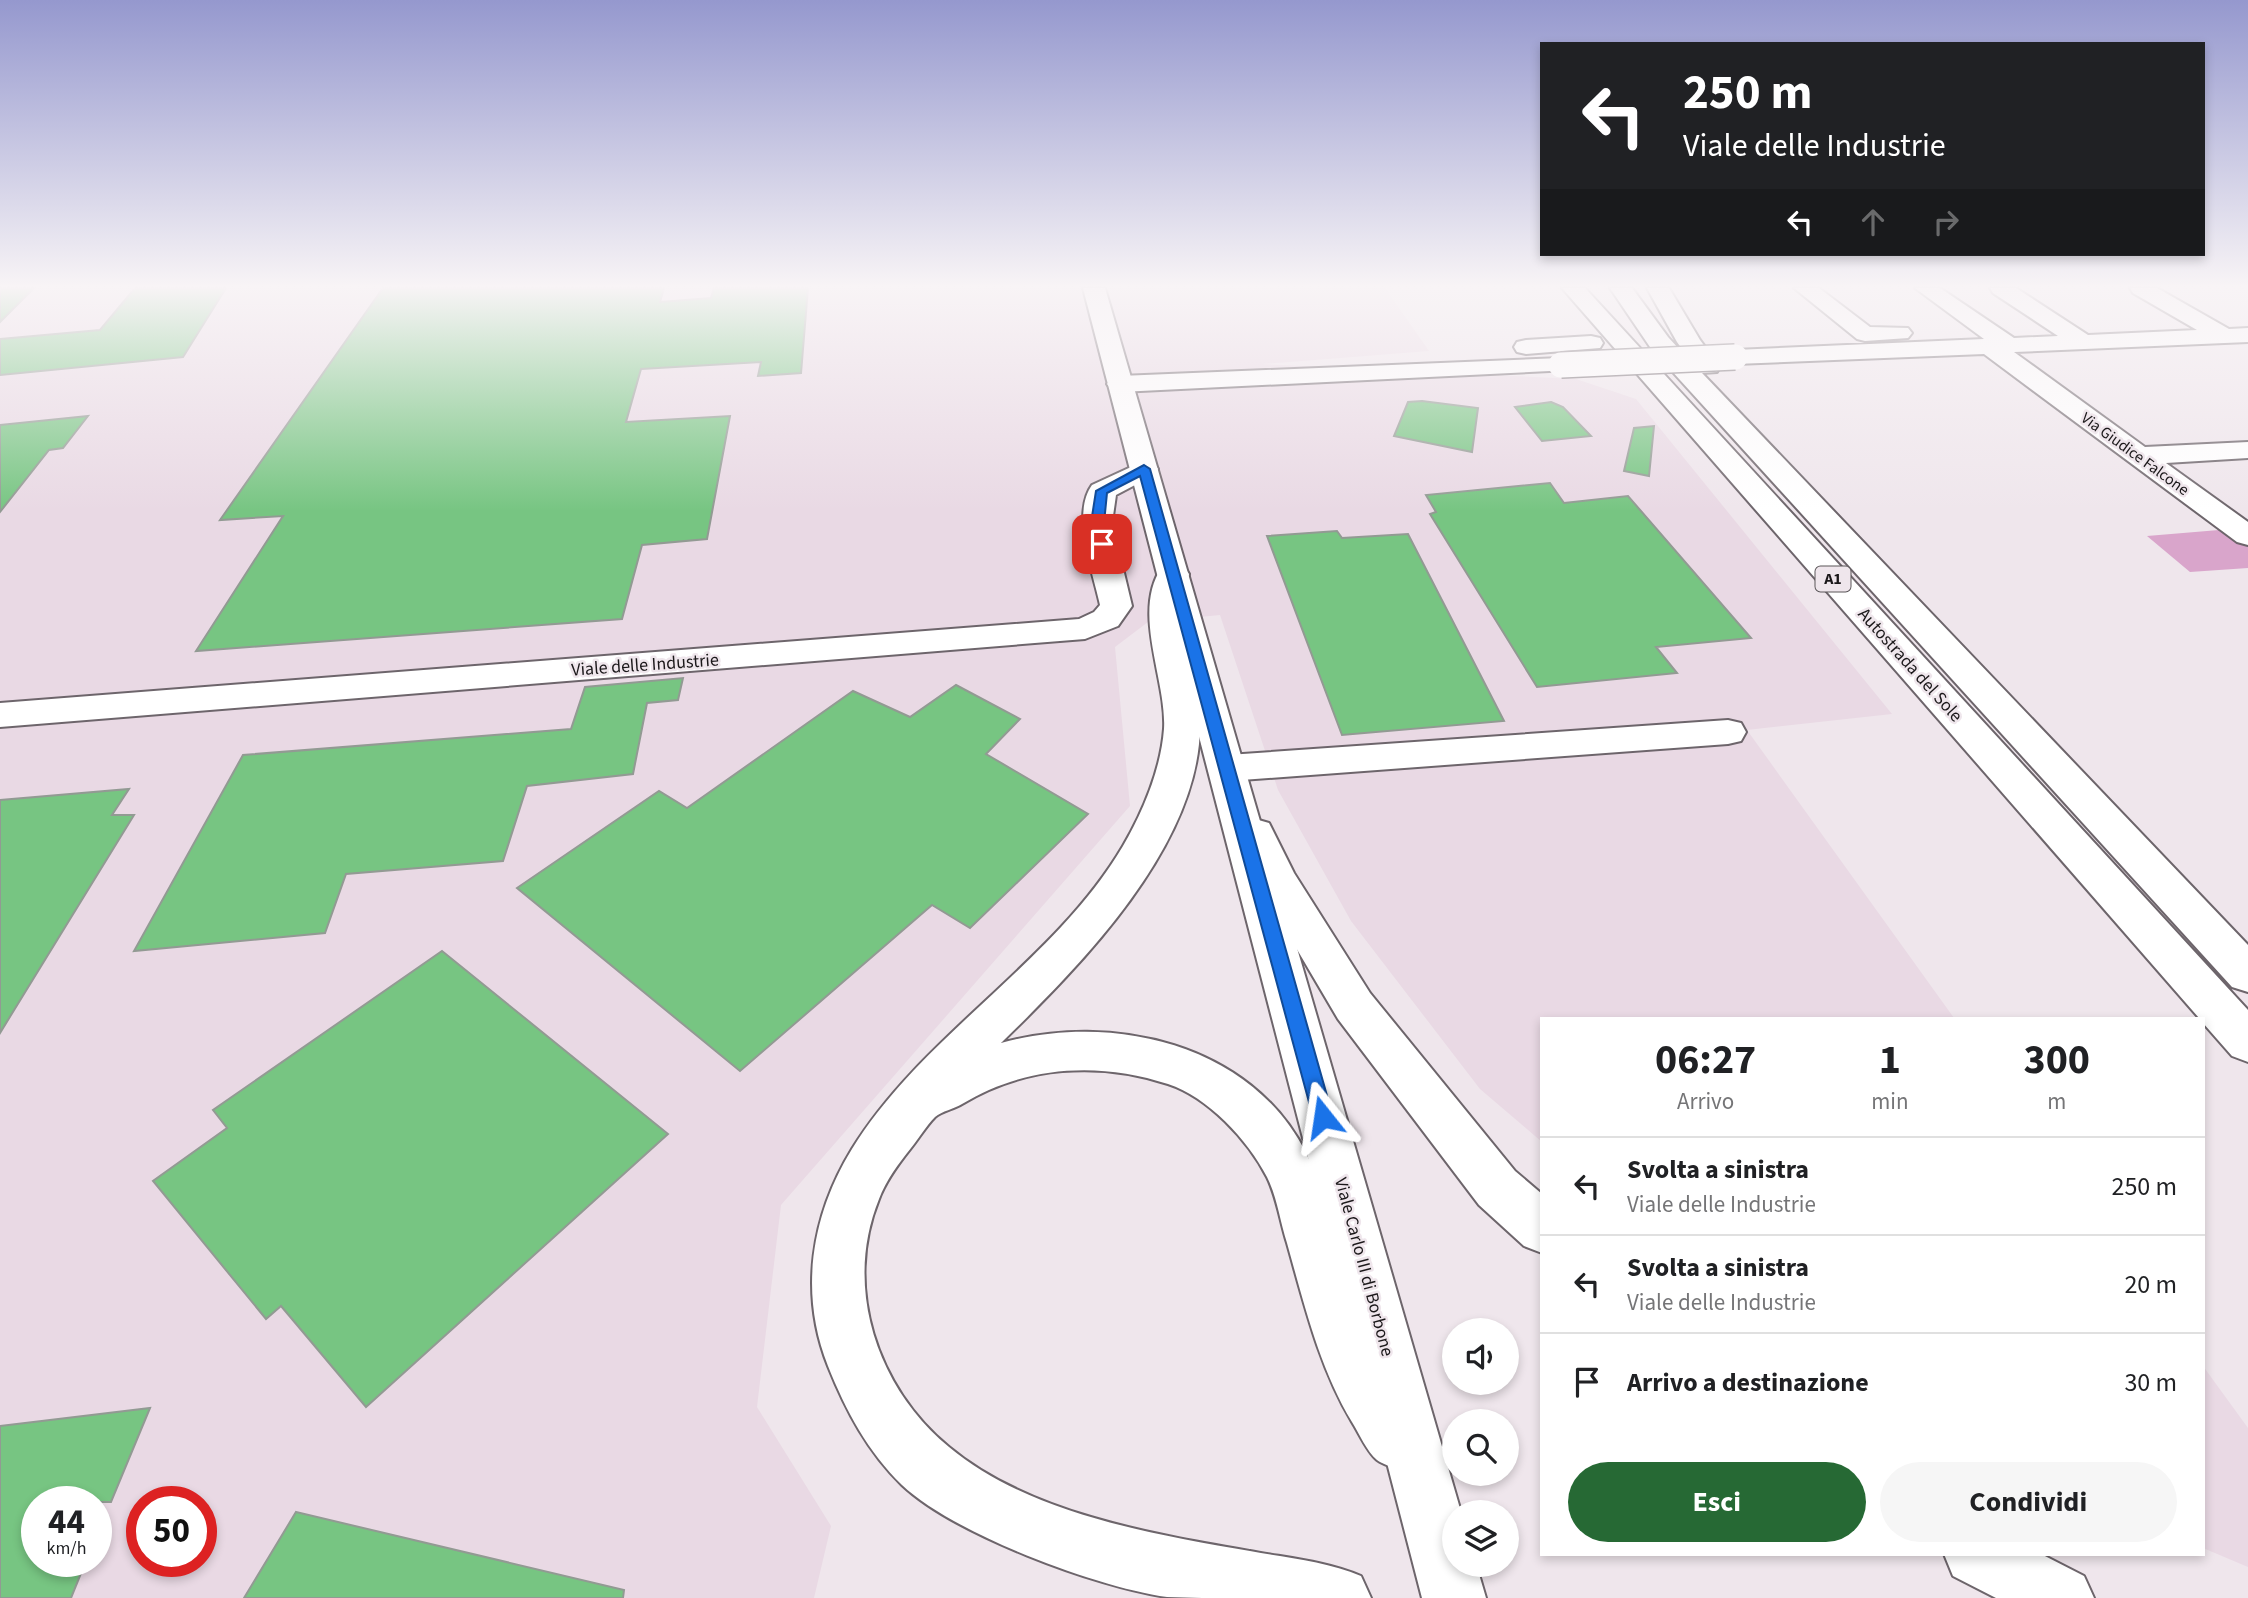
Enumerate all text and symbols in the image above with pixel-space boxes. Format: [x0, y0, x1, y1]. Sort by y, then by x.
text: 250 m [1683, 58, 1812, 128]
icon: left [1568, 70, 1659, 161]
text: Viale delle Industrie [1683, 123, 1946, 169]
icon: left [1781, 203, 1819, 241]
icon: ahead [1854, 203, 1892, 241]
icon: right [1927, 203, 1965, 241]
street label: Via Giudice Falcone [2076, 407, 2194, 501]
pin [1072, 514, 1132, 574]
icon: arrive [1083, 525, 1121, 563]
road number: A1 [1815, 566, 1850, 592]
street label: Autostrada del Sole [1852, 602, 1968, 728]
street label: Viale delle Industrie [570, 647, 720, 683]
text: 06:27 [1655, 1030, 1756, 1090]
text: 1 [1879, 1030, 1901, 1090]
text: 300 [2023, 1030, 2090, 1090]
position arrow [1286, 1080, 1360, 1154]
text: Arrivo [1677, 1085, 1734, 1118]
text: min [1871, 1085, 1909, 1118]
text: m [2047, 1085, 2066, 1118]
text: Svolta a sinistra [1627, 1151, 1809, 1188]
icon: left [1568, 1167, 1606, 1205]
text: 250 m [2111, 1168, 2177, 1205]
street label: Viale Carlo III di Borbone [1328, 1175, 1400, 1359]
text: Viale delle Industrie [1627, 1188, 1816, 1221]
text: Svolta a sinistra [1627, 1249, 1809, 1286]
icon: left [1568, 1265, 1606, 1303]
text: 20 m [2124, 1266, 2177, 1303]
text: Viale delle Industrie [1627, 1286, 1816, 1319]
map controls [1442, 1318, 1519, 1577]
button: sound [1442, 1318, 1519, 1395]
icon: arrive [1568, 1363, 1606, 1401]
text: Arrivo a destinazione [1627, 1364, 1869, 1401]
text: 30 m [2124, 1364, 2177, 1401]
button: search [1442, 1409, 1519, 1486]
button: Esci [1568, 1462, 1866, 1542]
button: Condividi [1880, 1462, 2177, 1542]
speed limit sign: 50 [126, 1486, 217, 1577]
text: 44 [48, 1497, 85, 1547]
button: layers [1442, 1500, 1519, 1577]
text: km/h [47, 1536, 86, 1561]

